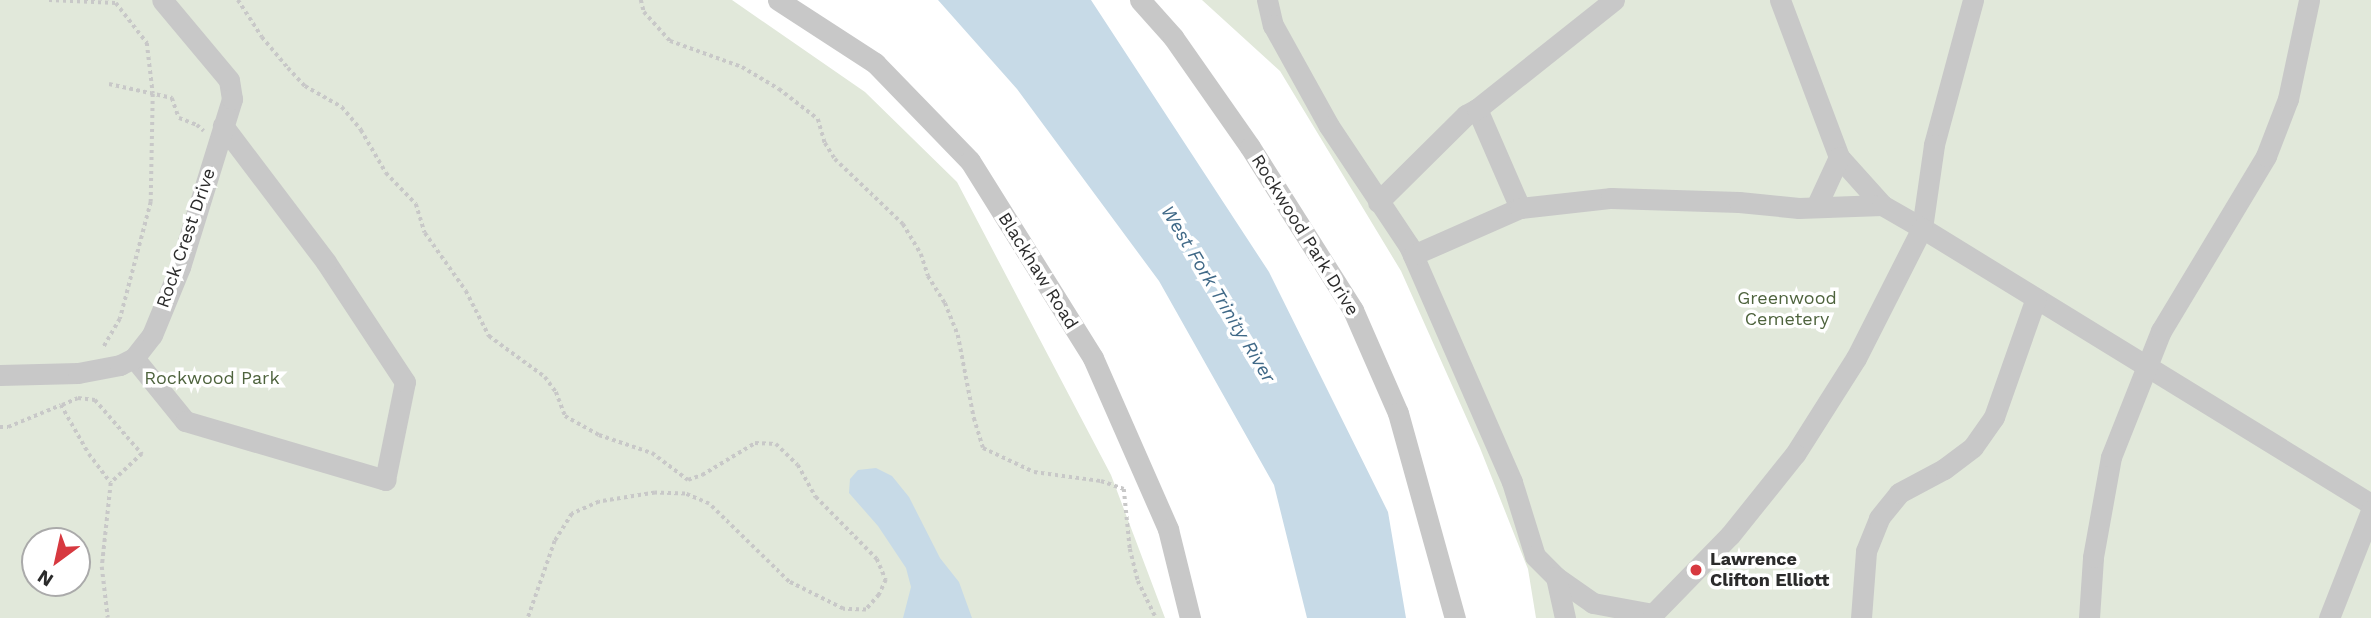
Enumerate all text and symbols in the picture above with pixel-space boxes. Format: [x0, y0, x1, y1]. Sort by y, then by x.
street label: Rockwood Park Drive [1247, 150, 1363, 320]
street label: Rock Crest Drive [152, 165, 220, 311]
water label: West Fork Trinity River [1156, 201, 1280, 387]
street label: Blackhaw Road [993, 208, 1083, 334]
park label: Greenwood Cemetery [1737, 288, 1837, 330]
park label: Rockwood Park [144, 367, 280, 389]
north arrow [21, 527, 91, 597]
place label: Lawrence Clifton Elliott [1710, 549, 1829, 592]
marker: Lawrence Clifton Elliott [1688, 562, 1704, 578]
text: N [33, 565, 58, 592]

